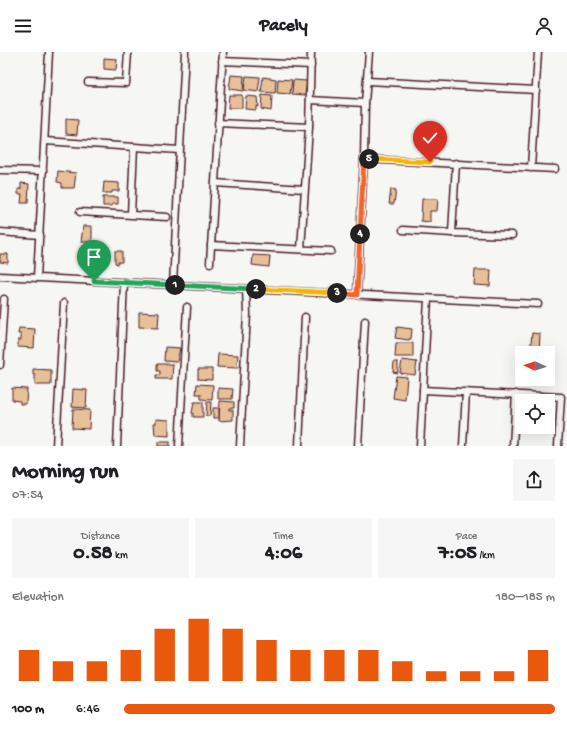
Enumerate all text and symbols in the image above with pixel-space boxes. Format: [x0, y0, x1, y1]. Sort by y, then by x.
icon: menu [12, 15, 34, 37]
icon: person [533, 15, 555, 37]
text: Pacely [259, 16, 308, 37]
pin [413, 121, 447, 162]
icon: check [419, 127, 441, 149]
pin: 5 [359, 149, 379, 169]
text: 5 [366, 153, 372, 165]
pin: 4 [350, 224, 370, 244]
text: 4 [357, 228, 363, 240]
pin [77, 240, 111, 281]
icon: arrive [83, 246, 105, 268]
pin: 1 [165, 275, 185, 295]
text: 1 [173, 279, 177, 291]
pin: 2 [246, 279, 266, 299]
text: 2 [253, 283, 259, 295]
pin: 3 [327, 283, 347, 303]
text: 3 [334, 287, 340, 299]
north arrow [515, 346, 555, 386]
map controls [515, 346, 555, 434]
button: locate [515, 394, 555, 434]
button: share [513, 459, 555, 501]
text: Morning run [12, 460, 118, 486]
text: 07:54 [12, 488, 43, 503]
text: Distance [81, 531, 120, 543]
text: Time [273, 531, 294, 543]
text: Pace [456, 531, 477, 543]
text: 0.58 [73, 543, 112, 566]
text: 4:06 [265, 543, 302, 566]
text: 7:05 [438, 543, 477, 566]
text: km [112, 550, 128, 562]
text: /km [477, 550, 495, 562]
text: Elevation [12, 590, 64, 605]
text: 180–185 m [496, 590, 555, 605]
text: 100 m [12, 702, 44, 717]
text: 6:46 [76, 702, 99, 717]

